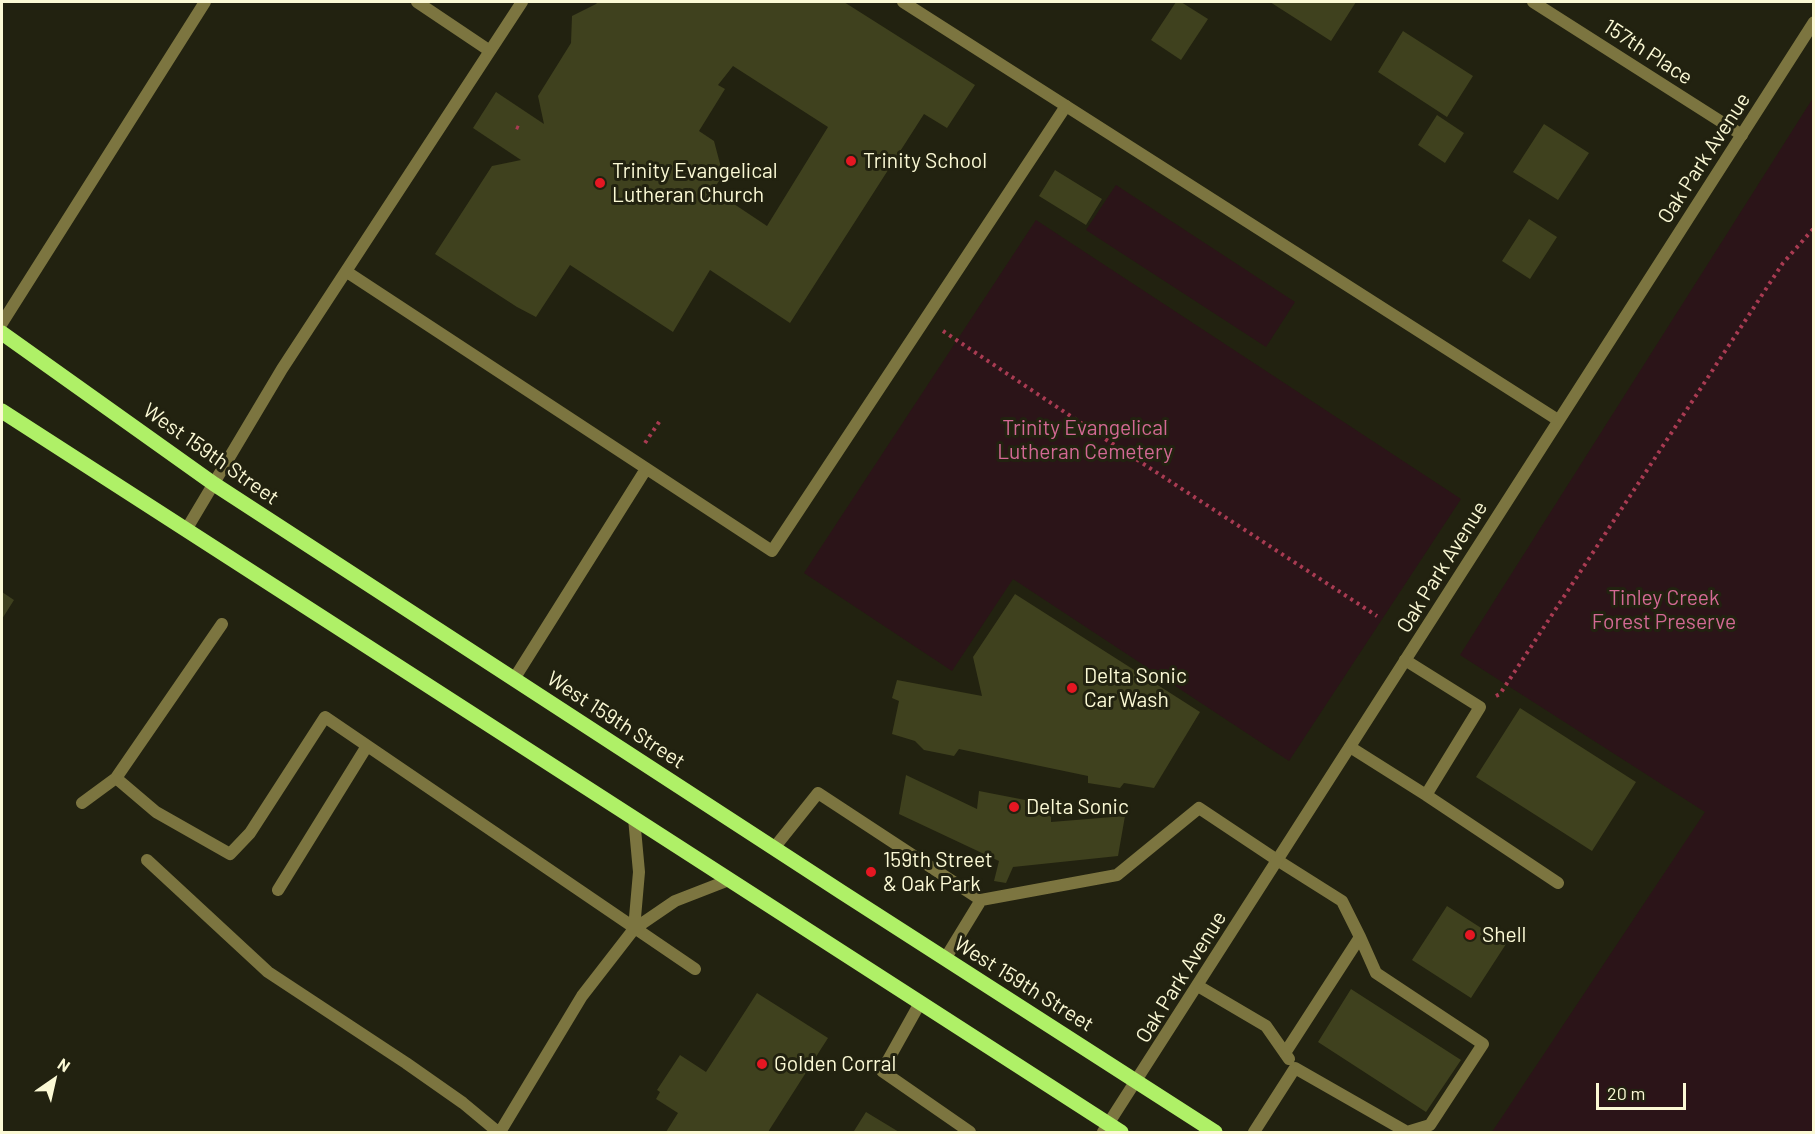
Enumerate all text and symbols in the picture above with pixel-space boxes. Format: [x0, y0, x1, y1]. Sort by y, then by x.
street label: 157th Place [1599, 14, 1697, 90]
street label: Oak Park Avenue [1652, 88, 1756, 228]
place label: Trinity School [863, 148, 987, 174]
marker: Trinity School [844, 154, 858, 168]
place label: Trinity Evangelical Lutheran Church [612, 158, 778, 208]
marker: Trinity Evangelical Lutheran Church [593, 176, 607, 190]
street label: West 159th Street [138, 398, 284, 510]
park label: Trinity Evangelical Lutheran Cemetery [997, 415, 1173, 465]
street label: Oak Park Avenue [1391, 496, 1493, 638]
park label: Tinley Creek Forest Preserve [1592, 585, 1736, 635]
place label: Delta Sonic Car Wash [1084, 663, 1187, 713]
street label: West 159th Street [542, 666, 690, 774]
marker: Delta Sonic Car Wash [1065, 681, 1079, 695]
place label: Delta Sonic [1026, 794, 1129, 820]
marker: Delta Sonic [1007, 800, 1021, 814]
place label: 159th Street & Oak Park [883, 847, 993, 897]
marker: 159th Street & Oak Park [864, 865, 878, 879]
street label: Oak Park Avenue [1130, 906, 1232, 1048]
place label: Shell [1482, 922, 1526, 948]
marker: Shell [1463, 928, 1477, 942]
street label: West 159th Street [950, 931, 1098, 1037]
north arrow [24, 1050, 84, 1110]
place label: Golden Corral [774, 1051, 896, 1077]
text: N [55, 1054, 74, 1076]
marker: Golden Corral [755, 1057, 769, 1071]
scale bar [1599, 1071, 1689, 1109]
text: 20 m [1607, 1082, 1645, 1104]

